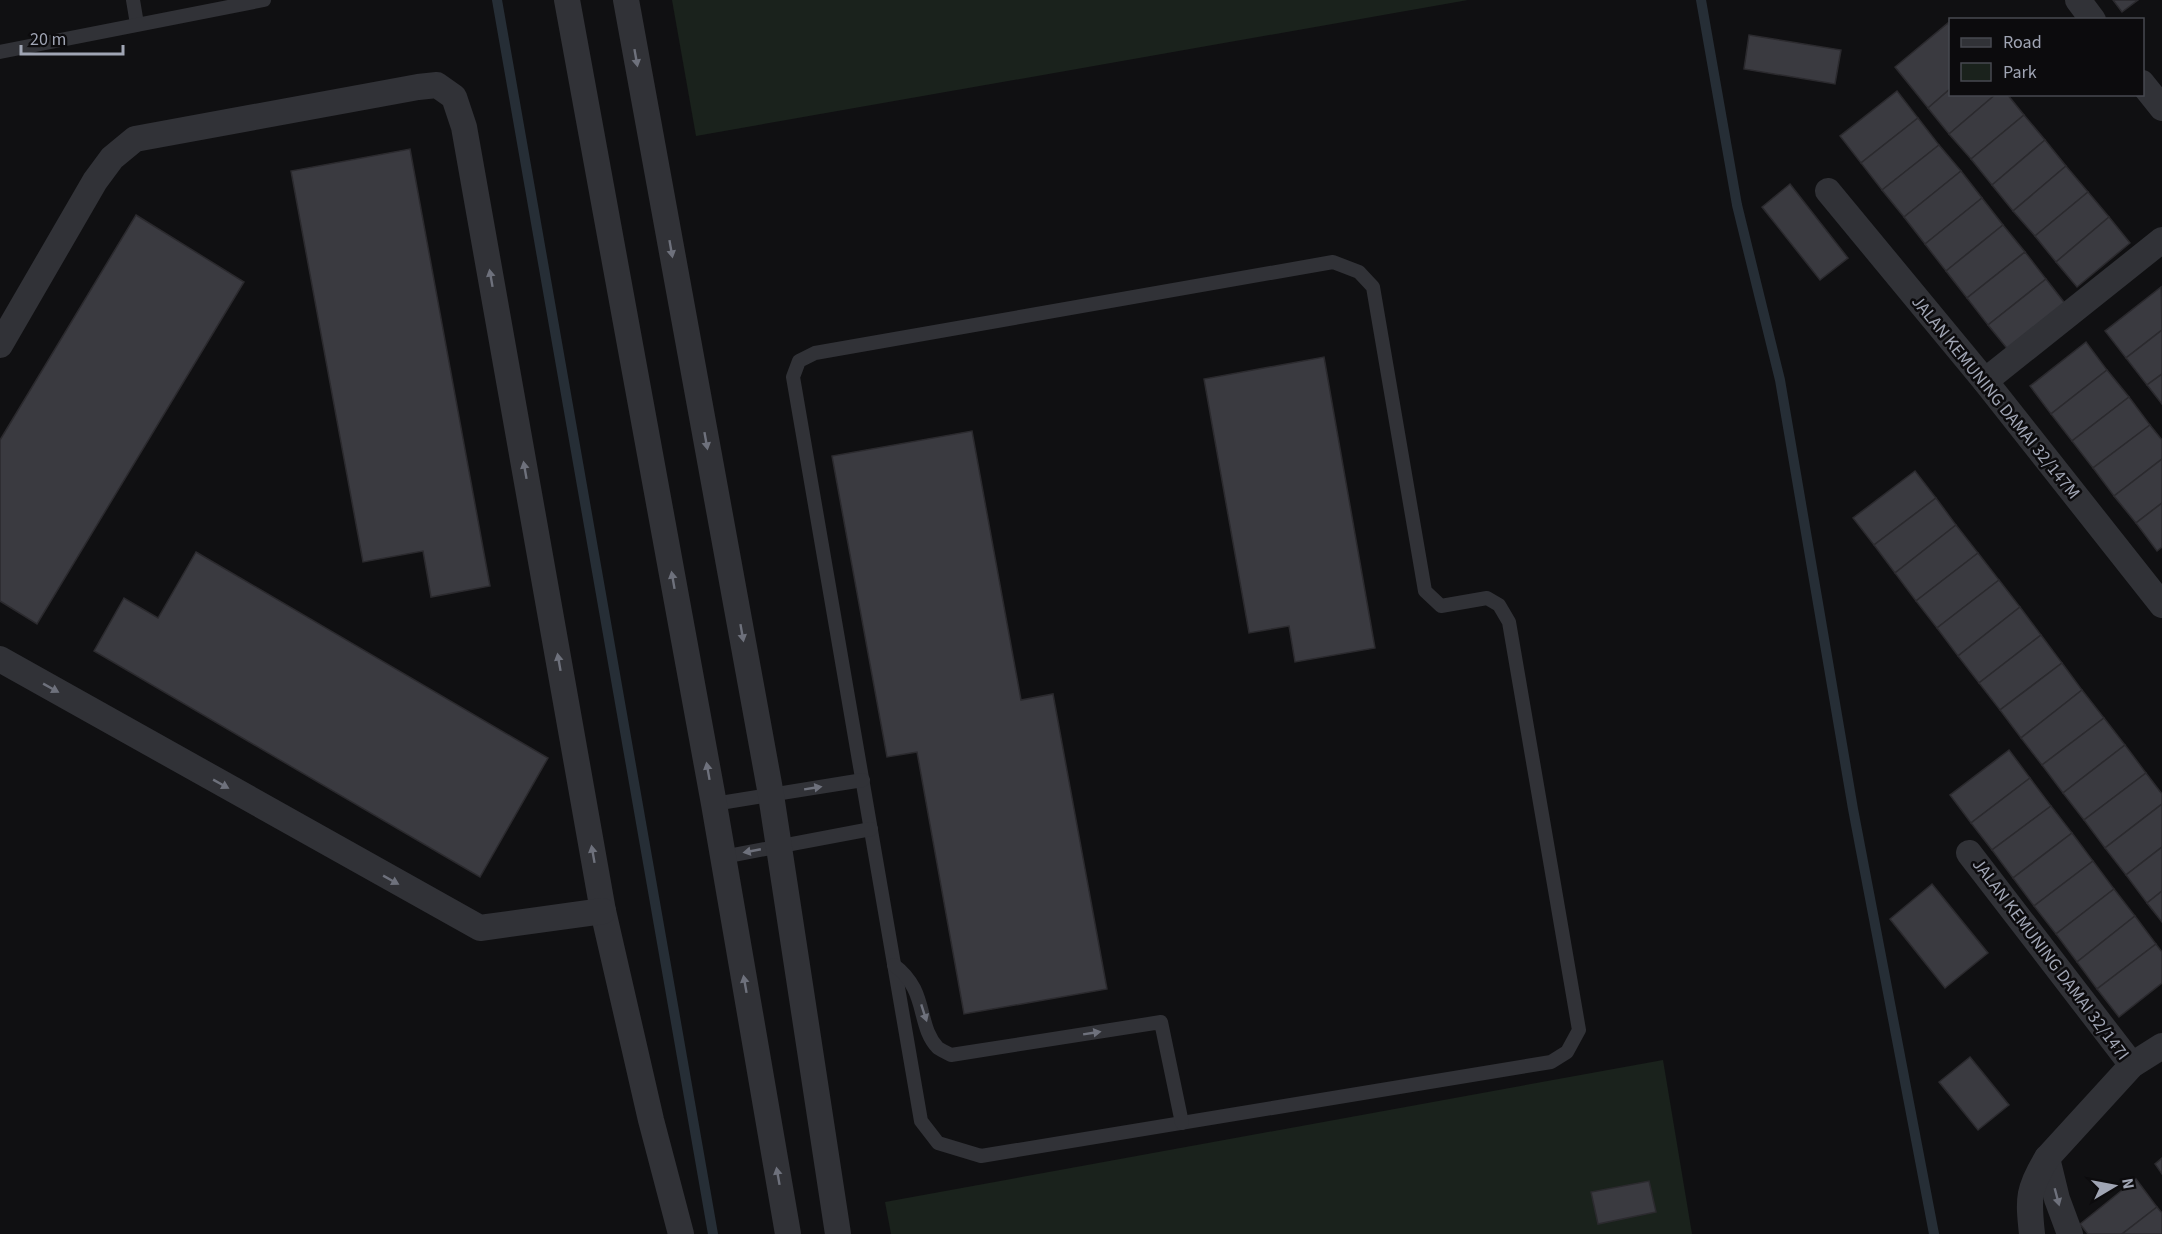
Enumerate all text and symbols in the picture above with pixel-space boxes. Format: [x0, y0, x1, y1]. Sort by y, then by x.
scale bar [21, 18, 123, 56]
legend [1949, 18, 2144, 96]
text: 20 m [30, 27, 66, 52]
text: Road [2003, 30, 2042, 55]
one-way arrow [632, 48, 641, 67]
text: Park [2003, 60, 2037, 85]
one-way arrow [667, 240, 676, 259]
one-way arrow [486, 268, 495, 287]
street label: JALAN KEMUNING DAMAI 32/147M [1905, 290, 2086, 504]
one-way arrow [702, 432, 711, 451]
one-way arrow [520, 460, 529, 479]
one-way arrow [668, 570, 677, 589]
one-way arrow [737, 624, 746, 643]
one-way arrow [554, 652, 563, 671]
one-way arrow [43, 683, 60, 693]
one-way arrow [703, 762, 712, 781]
one-way arrow [213, 779, 230, 789]
one-way arrow [804, 783, 823, 792]
one-way arrow [588, 844, 597, 863]
one-way arrow [742, 847, 761, 856]
street label: JALAN KEMUNING DAMAI 32/147I [1966, 853, 2135, 1066]
one-way arrow [382, 875, 399, 885]
one-way arrow [740, 974, 749, 993]
one-way arrow [920, 1004, 929, 1022]
one-way arrow [1083, 1029, 1102, 1038]
north arrow [2084, 1156, 2144, 1216]
one-way arrow [773, 1167, 782, 1186]
text: N [2116, 1176, 2140, 1191]
one-way arrow [2052, 1188, 2062, 1206]

